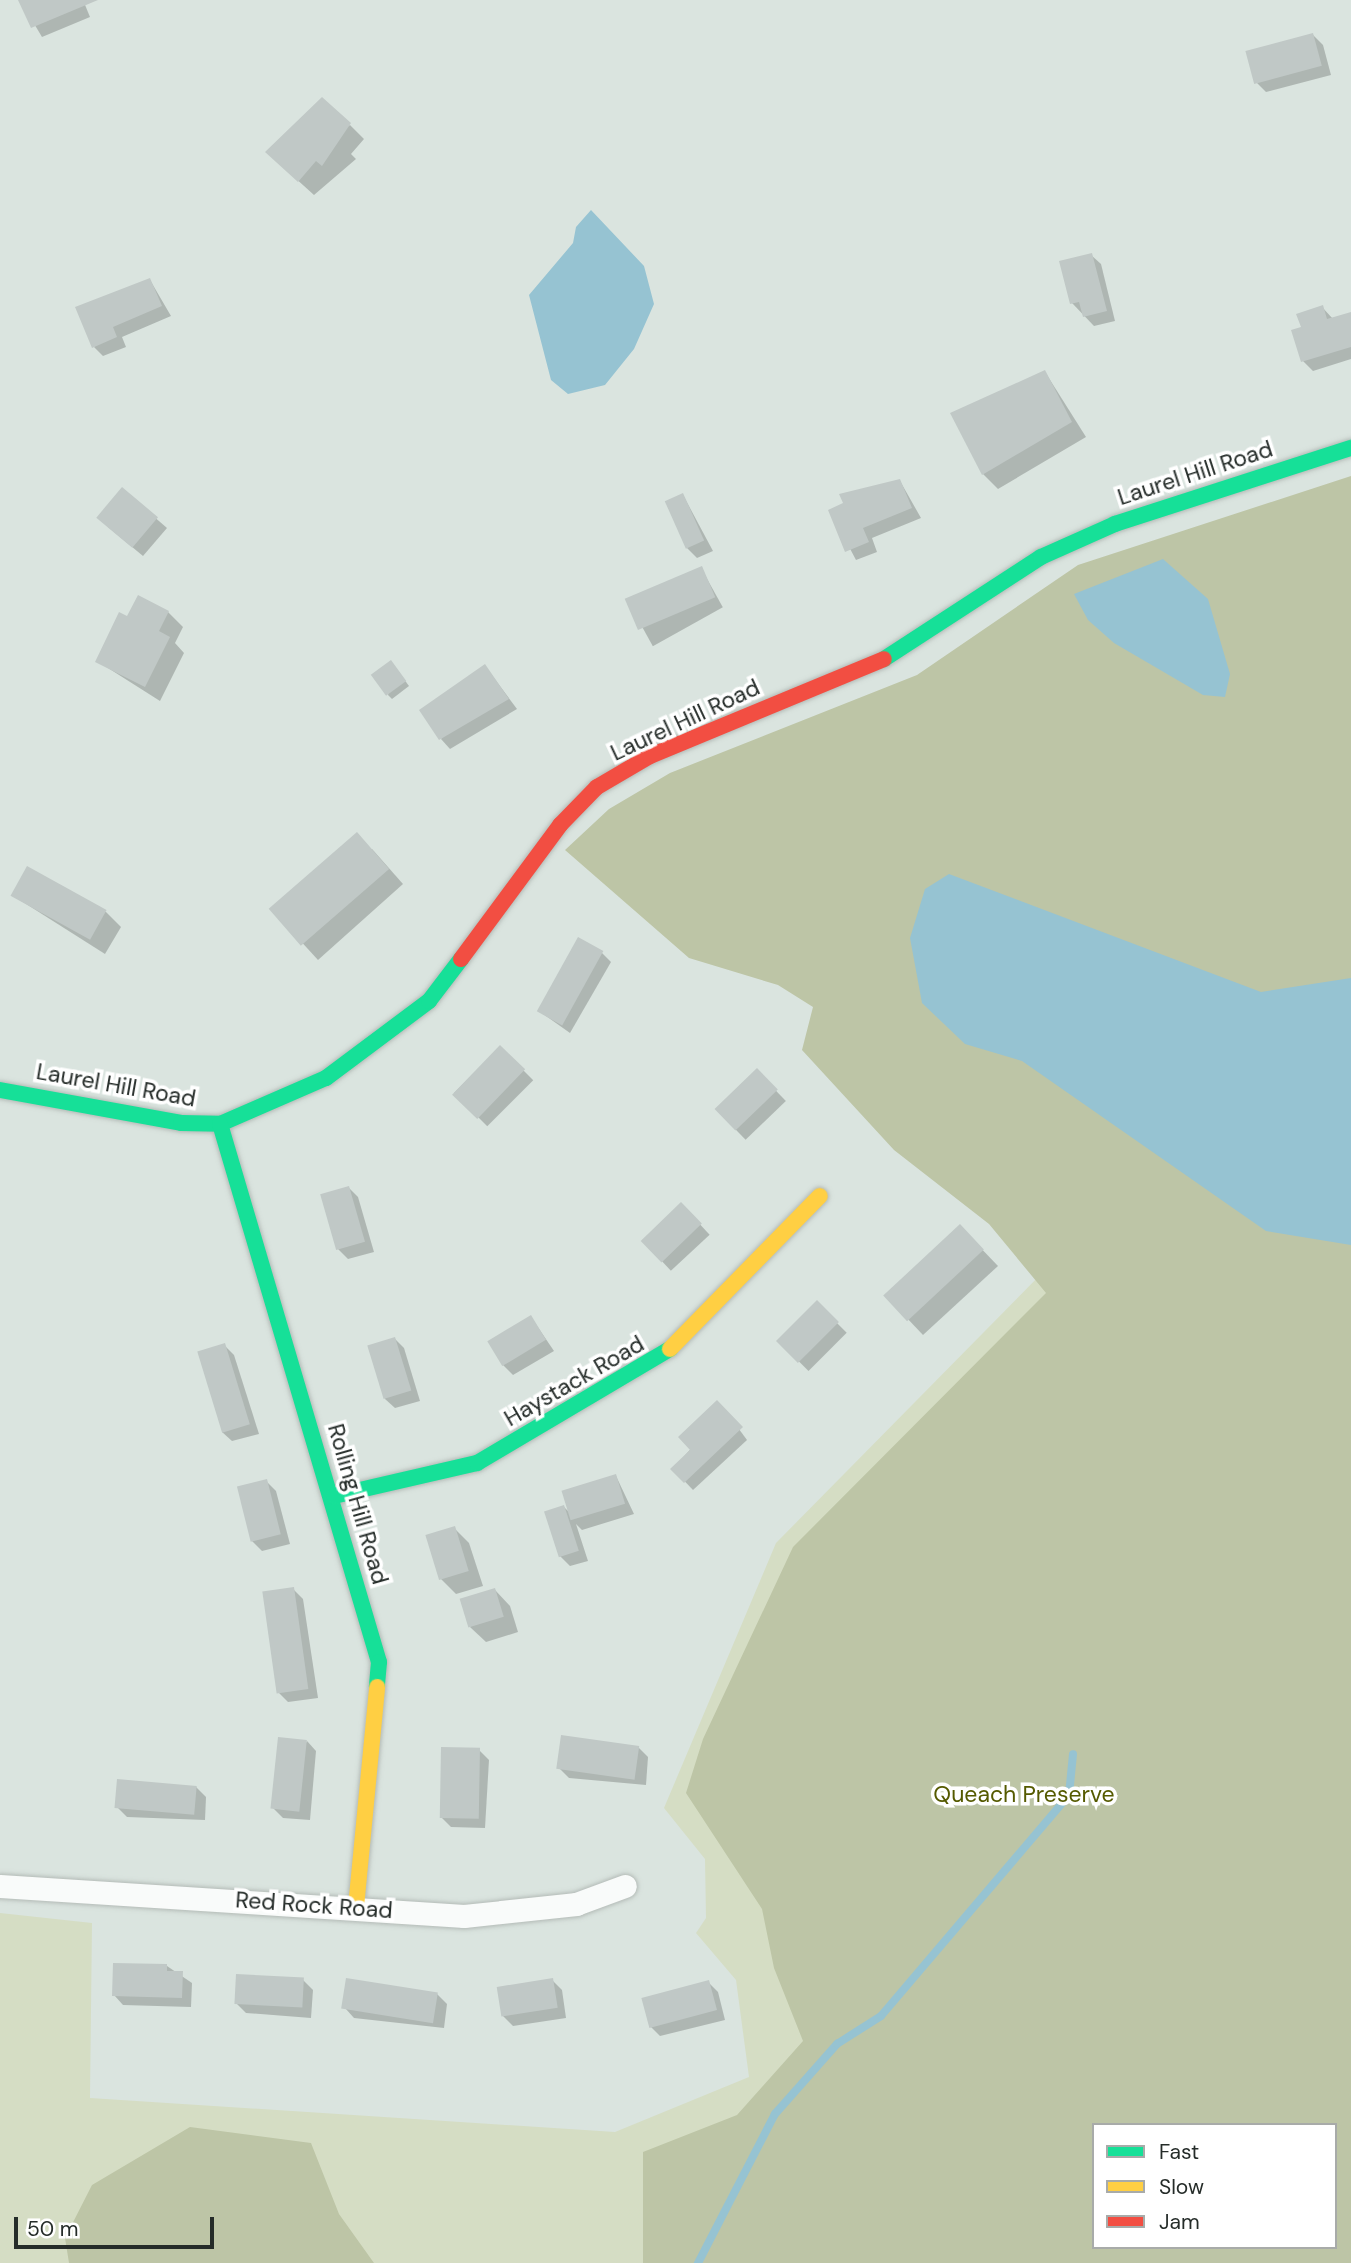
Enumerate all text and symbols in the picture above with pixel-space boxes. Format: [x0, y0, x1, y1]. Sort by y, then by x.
street label: Laurel Hill Road [1114, 435, 1276, 511]
street label: Laurel Hill Road [606, 673, 764, 767]
street label: Laurel Hill Road [34, 1057, 198, 1113]
street label: Haystack Road [499, 1330, 649, 1432]
street label: Rolling Hill Road [322, 1421, 394, 1587]
park label: Queach Preserve [933, 1780, 1115, 1808]
street label: Red Rock Road [234, 1886, 394, 1924]
legend [1092, 2123, 1337, 2249]
text: Fast [1159, 2138, 1199, 2166]
text: Slow [1159, 2173, 1204, 2201]
scale bar [18, 2204, 217, 2248]
text: Jam [1159, 2208, 1200, 2236]
text: 50 m [27, 2215, 78, 2243]

